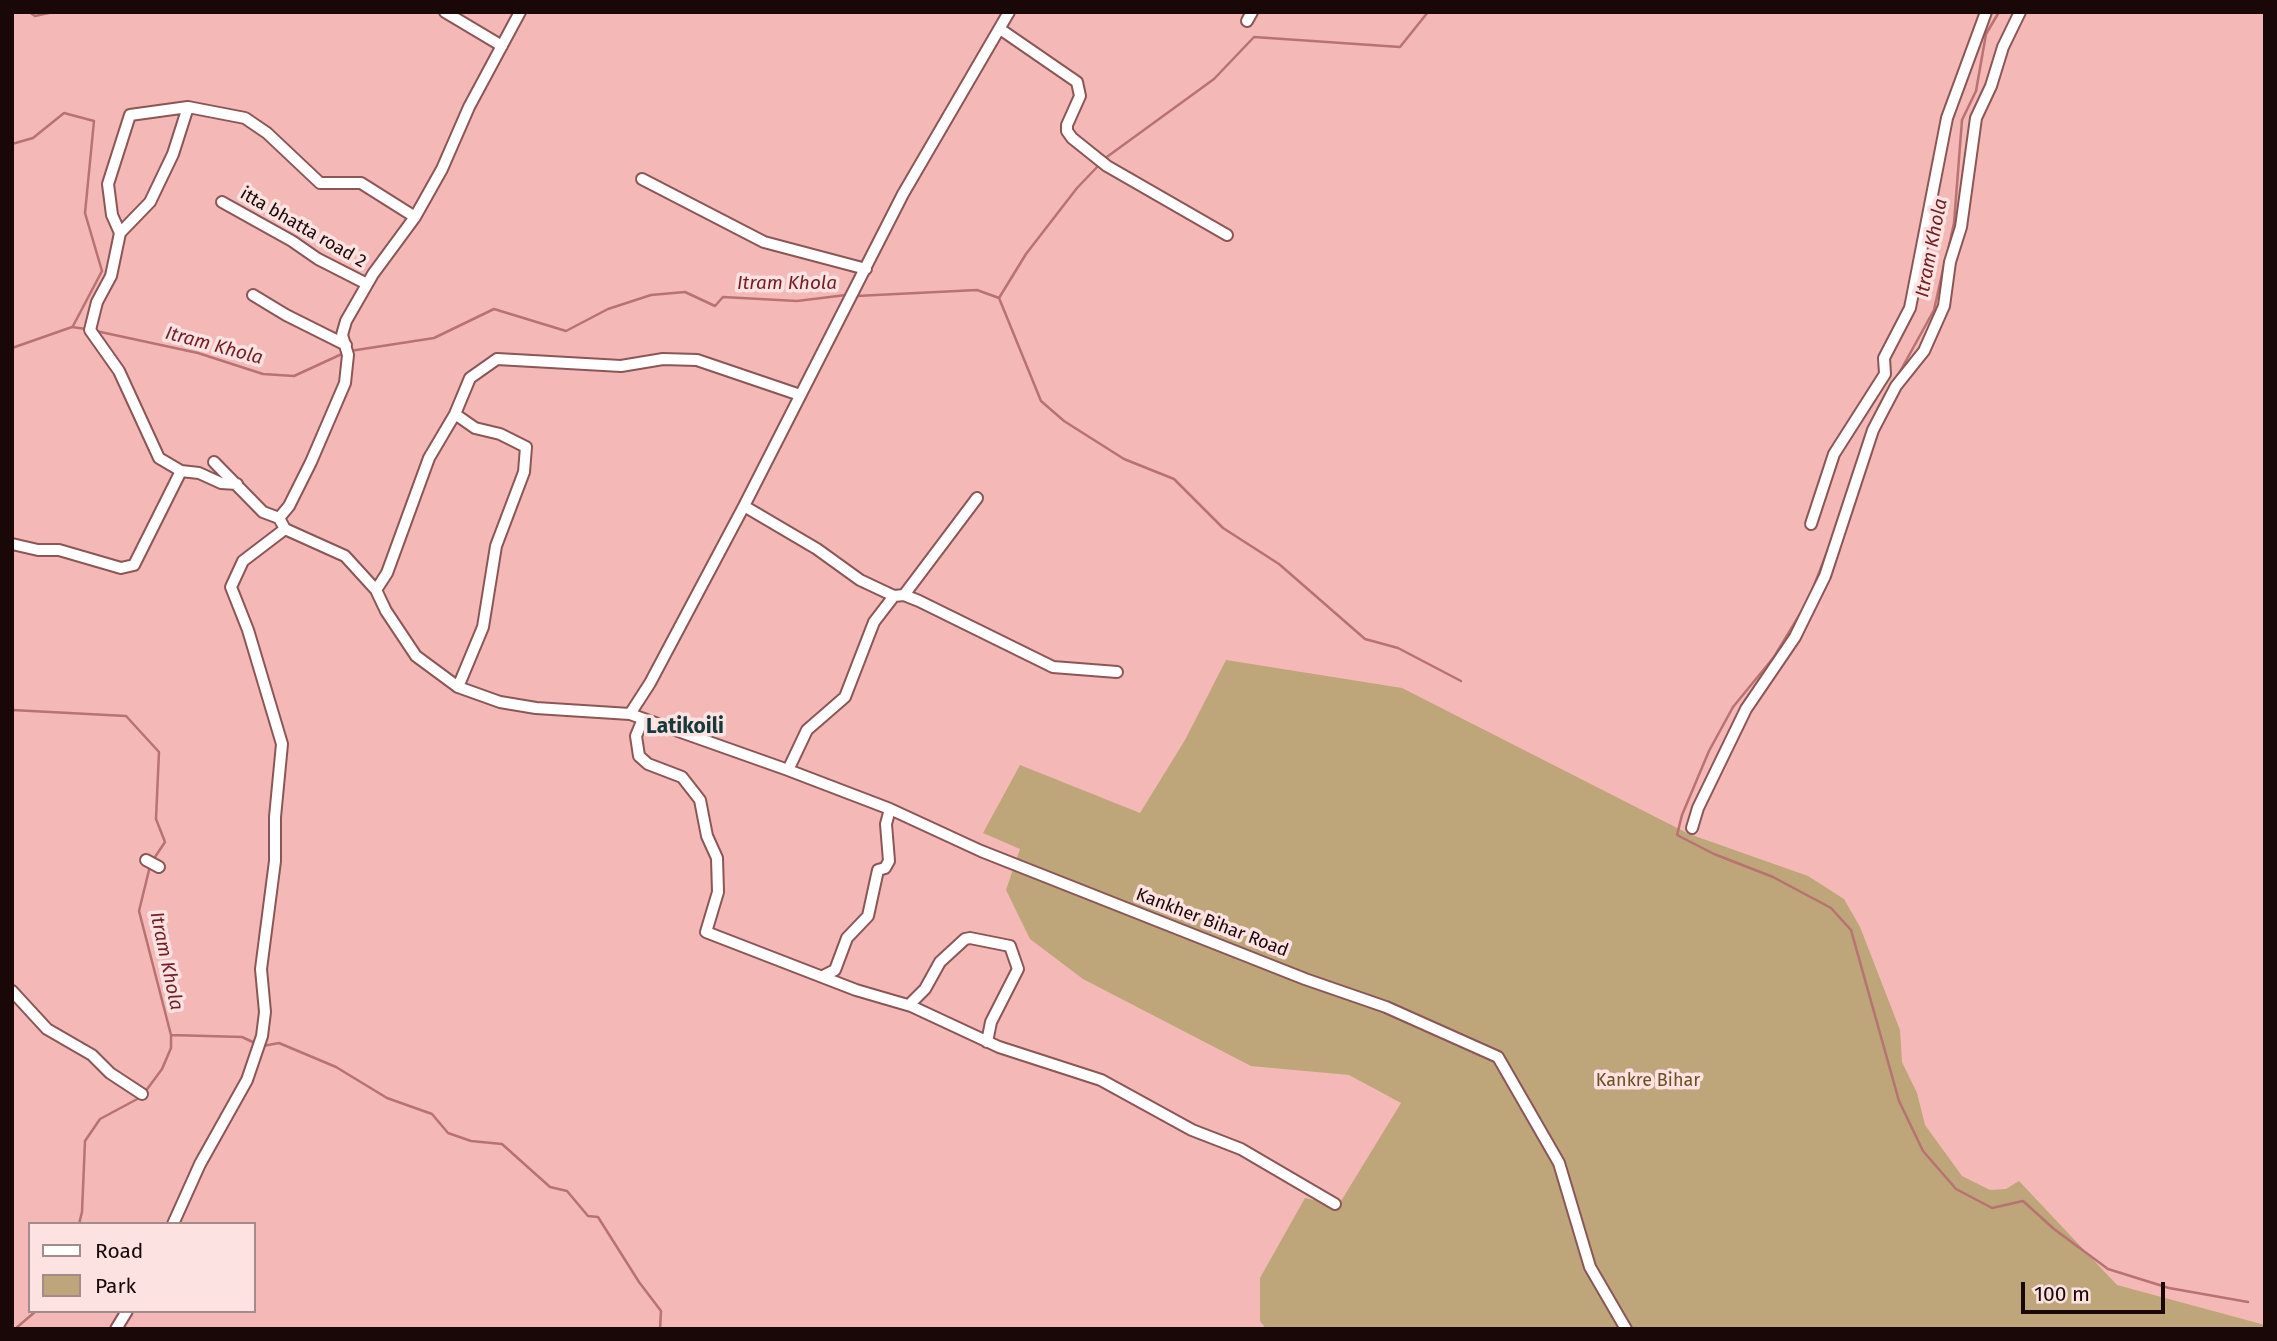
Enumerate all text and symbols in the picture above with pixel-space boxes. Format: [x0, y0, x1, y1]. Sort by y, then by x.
street label: itta bhatta road 2 [236, 183, 370, 273]
water label: Itram Khola [1911, 197, 1953, 299]
water label: Itram Khola [737, 273, 837, 295]
water label: Itram Khola [163, 322, 265, 370]
district label: Latikoili [646, 714, 724, 740]
street label: Kankher Bihar Road [1133, 884, 1291, 962]
water label: Itram Khola [144, 910, 188, 1012]
park label: Kankre Bihar [1596, 1070, 1700, 1092]
legend [28, 1222, 256, 1313]
text: Road [95, 1238, 143, 1264]
scale bar [2025, 1268, 2168, 1312]
text: Park [95, 1273, 136, 1299]
text: 100 m [2034, 1281, 2090, 1307]

